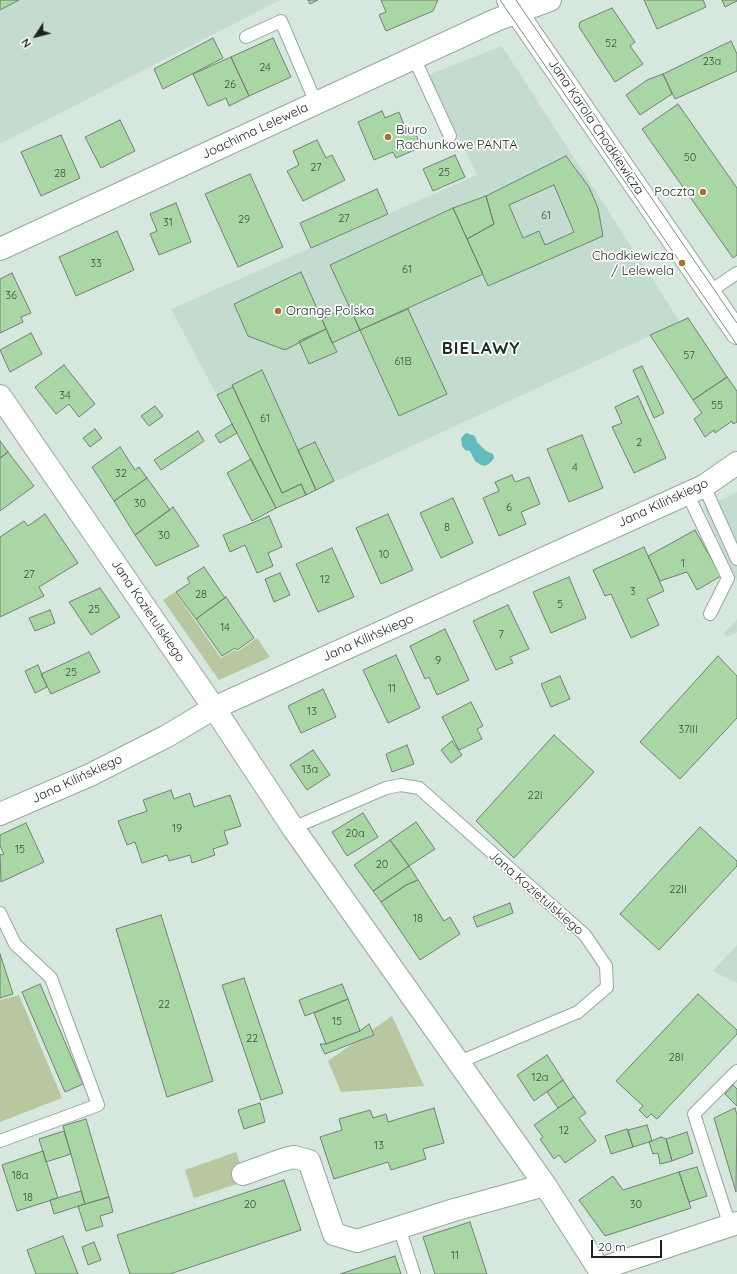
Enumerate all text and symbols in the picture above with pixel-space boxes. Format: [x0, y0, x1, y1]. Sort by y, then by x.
north arrow [16, 16, 56, 56]
text: N [18, 36, 34, 50]
house number: 52 [605, 37, 617, 51]
house number: 23a [703, 55, 721, 69]
street label: Jana Karola Chodkiewicza [545, 56, 647, 198]
house number: 24 [259, 61, 271, 75]
house number: 26 [224, 78, 236, 92]
street label: Joachima Lelewela [199, 99, 311, 163]
place label: Biuro Rachunkowe PANTA [396, 122, 518, 153]
marker: Biuro Rachunkowe PANTA [383, 132, 393, 142]
house number: 50 [684, 151, 696, 165]
house number: 27 [310, 161, 322, 175]
house number: 25 [438, 166, 450, 180]
house number: 28 [54, 167, 66, 181]
place label: Poczta [654, 184, 695, 200]
marker: Poczta [698, 187, 708, 197]
house number: 61 [541, 209, 551, 223]
house number: 27 [338, 212, 350, 226]
house number: 29 [238, 213, 250, 227]
house number: 31 [163, 216, 173, 230]
place label: Chodkiewicza / Lelewela [592, 248, 674, 279]
house number: 33 [90, 257, 102, 271]
marker: Chodkiewicza / Lelewela [677, 258, 687, 268]
house number: 61 [402, 263, 412, 277]
house number: 36 [5, 289, 17, 303]
place label: Orange Polska [286, 303, 374, 319]
marker: Orange Polska [273, 306, 283, 316]
district label: BIELAWY [442, 339, 520, 359]
house number: 57 [683, 349, 695, 363]
house number: 61B [394, 355, 412, 369]
house number: 34 [59, 389, 71, 403]
house number: 55 [711, 399, 723, 413]
house number: 61 [260, 412, 270, 426]
house number: 2 [636, 436, 642, 450]
house number: 4 [572, 461, 578, 475]
house number: 32 [115, 467, 127, 481]
street label: Jana Kilińskiego [615, 475, 711, 531]
house number: 30 [134, 497, 146, 511]
house number: 6 [506, 501, 512, 515]
house number: 8 [444, 521, 450, 535]
house number: 30 [158, 529, 170, 543]
house number: 10 [379, 548, 389, 562]
street label: Jana Kozietulskiego [108, 557, 188, 665]
house number: 1 [681, 557, 685, 571]
house number: 27 [23, 568, 35, 582]
house number: 12 [320, 573, 330, 587]
house number: 3 [630, 585, 636, 599]
house number: 28 [195, 588, 207, 602]
house number: 5 [557, 598, 563, 612]
house number: 25 [88, 603, 100, 617]
street label: Jana Kilińskiego [320, 611, 416, 665]
house number: 14 [220, 621, 230, 635]
house number: 7 [498, 628, 504, 642]
house number: 9 [435, 654, 441, 668]
house number: 25 [65, 666, 77, 680]
house number: 11 [388, 682, 396, 696]
house number: 13 [307, 705, 317, 719]
house number: 37III [678, 723, 698, 737]
street label: Jana Kilińskiego [29, 751, 125, 807]
house number: 13a [302, 763, 318, 777]
house number: 22I [528, 789, 542, 803]
house number: 19 [172, 822, 182, 836]
house number: 20a [345, 827, 365, 841]
house number: 15 [15, 843, 25, 857]
street label: Jana Kozietulskiego [485, 848, 587, 938]
house number: 20 [376, 858, 388, 872]
house number: 22II [669, 883, 687, 897]
house number: 18 [413, 912, 423, 926]
house number: 22 [158, 998, 170, 1012]
house number: 15 [332, 1015, 342, 1029]
house number: 22 [246, 1032, 258, 1046]
house number: 28I [669, 1051, 683, 1065]
house number: 12a [532, 1071, 548, 1085]
house number: 12 [559, 1124, 569, 1138]
house number: 13 [374, 1139, 384, 1153]
house number: 18a [12, 1169, 28, 1183]
house number: 18 [23, 1191, 33, 1205]
house number: 20 [244, 1198, 256, 1212]
house number: 30 [630, 1198, 642, 1212]
scale bar [593, 1232, 664, 1258]
text: 20 m [598, 1239, 626, 1254]
house number: 11 [451, 1249, 459, 1263]

